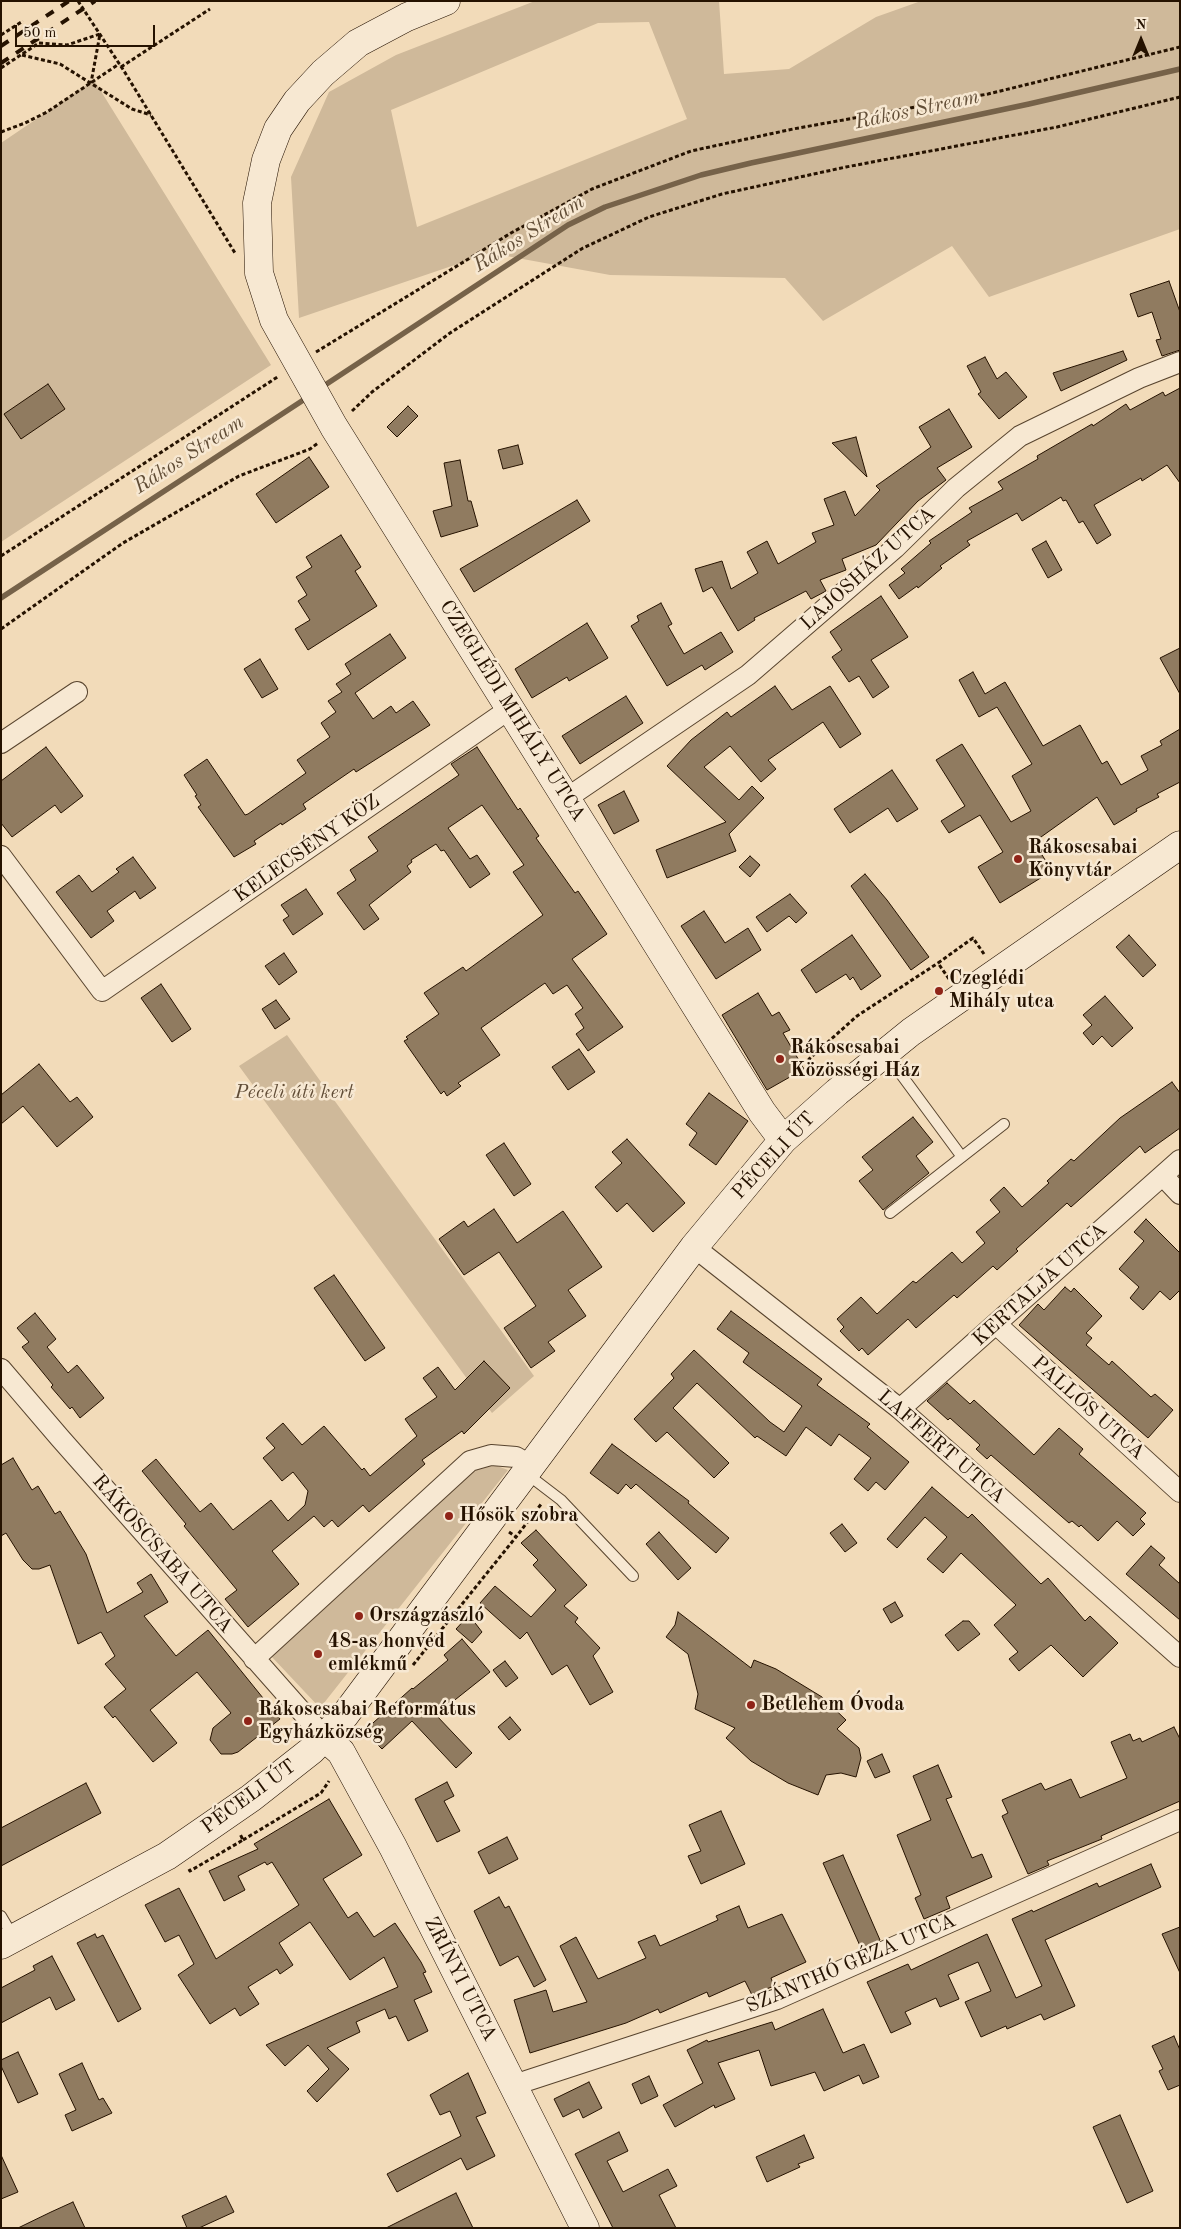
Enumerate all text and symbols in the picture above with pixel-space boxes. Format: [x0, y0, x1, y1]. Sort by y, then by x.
scale bar [18, 15, 158, 47]
north arrow [1116, 15, 1166, 65]
text: N [1136, 18, 1146, 32]
text: 50 m [23, 26, 57, 41]
water label: Rákos Stream [852, 85, 982, 135]
water label: Rákos Stream [469, 190, 589, 278]
water label: Rákos Stream [129, 410, 249, 500]
street label: LAJOSHÁZ UTCA [796, 502, 940, 636]
street label: CZEGLÉDI MIHÁLY UTCA [434, 596, 590, 826]
street label: KELECSÉNY KÖZ [229, 790, 385, 908]
place label: Rákoscsabai Könyvtár [1028, 836, 1137, 883]
marker: Rákoscsabai Könyvtár [1012, 853, 1024, 865]
place label: Czeglédi Mihály utca [949, 967, 1054, 1014]
marker: Czeglédi Mihály utca [933, 985, 945, 997]
place label: Rákoscsabai Közösségi Ház [790, 1036, 920, 1083]
marker: Rákoscsabai Közösségi Ház [774, 1053, 786, 1065]
park label: Péceli úti kert [234, 1081, 354, 1105]
street label: PÉCELI ÚT [727, 1107, 821, 1205]
street label: KERTALJA UTCA [968, 1218, 1112, 1352]
street label: PALLÓS UTCA [1027, 1351, 1149, 1465]
street label: LAFFERT UTCA [872, 1385, 1010, 1509]
street label: RÁKOSCSABA UTCA [87, 1470, 237, 1638]
place label: Hősök szobra [459, 1504, 578, 1528]
marker: Hősök szobra [443, 1510, 455, 1522]
place label: Országzászló [369, 1604, 484, 1628]
marker: Országzászló [353, 1610, 365, 1622]
place label: 48-as honvéd emlékmű [328, 1630, 445, 1677]
marker: 48-as honvéd emlékmű [312, 1648, 324, 1660]
place label: Betlehem Óvoda [761, 1693, 904, 1717]
place label: Rákoscsabai Református Egyházközség [258, 1698, 476, 1745]
marker: Betlehem Óvoda [745, 1699, 757, 1711]
marker: Rákoscsabai Református Egyházközség [242, 1715, 254, 1727]
street label: PÉCELI ÚT [197, 1755, 301, 1839]
street label: SZÁNTHÓ GÉZA UTCA [743, 1909, 959, 2019]
street label: ZRÍNYI UTCA [418, 1913, 502, 2045]

